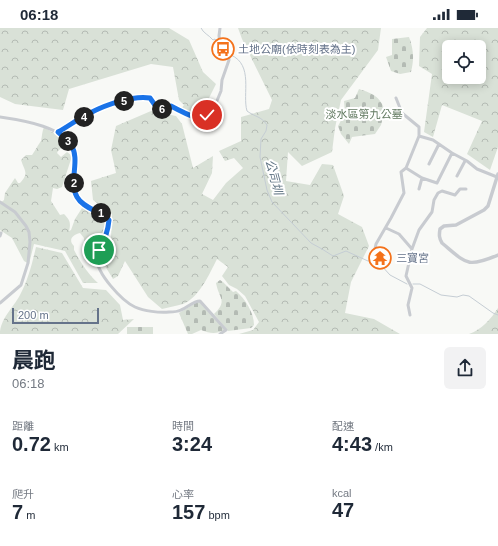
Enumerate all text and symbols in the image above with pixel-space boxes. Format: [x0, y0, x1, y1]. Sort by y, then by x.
text: 06:18 [20, 6, 58, 23]
bus stop icon: 土地公廟(依時刻表為主) [210, 36, 236, 62]
map controls [442, 40, 486, 84]
button: locate [442, 40, 486, 84]
place label: 土地公廟(依時刻表為主) [238, 43, 355, 55]
pin: 5 [114, 91, 134, 111]
text: 5 [121, 95, 127, 107]
pin [190, 98, 224, 132]
pin: 6 [152, 99, 172, 119]
text: 6 [159, 103, 165, 115]
icon: check [196, 104, 218, 126]
pin: 4 [74, 107, 94, 127]
park label: 淡水區第九公墓 [326, 108, 403, 120]
text: 4 [81, 111, 87, 123]
pin: 3 [58, 131, 78, 151]
text: 3 [65, 135, 71, 147]
water label: 公司圳 [263, 158, 286, 198]
pin: 2 [64, 173, 84, 193]
text: 2 [71, 177, 77, 189]
pin: 1 [91, 203, 111, 223]
text: 1 [98, 207, 104, 219]
pin [82, 233, 116, 267]
icon: arrive [88, 239, 110, 261]
temple icon: 三寶宮 [367, 245, 393, 271]
place label: 三寶宮 [396, 252, 429, 264]
scale bar [12, 306, 99, 325]
text: 200 m [18, 309, 49, 321]
button: share [444, 347, 486, 389]
text: 晨跑 [12, 348, 56, 373]
text: 06:18 [12, 376, 45, 391]
text: 距離 [12, 420, 34, 432]
text: 時間 [172, 420, 194, 432]
text: 配速 [332, 420, 354, 432]
text: 0.72 [12, 433, 51, 455]
text: 3:24 [172, 433, 212, 455]
text: 4:43 [332, 433, 372, 455]
text: km [51, 441, 69, 453]
text: /km [372, 441, 393, 453]
text: kcal [332, 487, 352, 499]
text: 爬升 [12, 488, 34, 500]
text: 心率 [172, 488, 194, 500]
text: 47 [332, 499, 354, 521]
text: 7 [12, 501, 23, 523]
text: 157 [172, 501, 205, 523]
text: m [23, 509, 35, 521]
text: bpm [205, 509, 230, 521]

